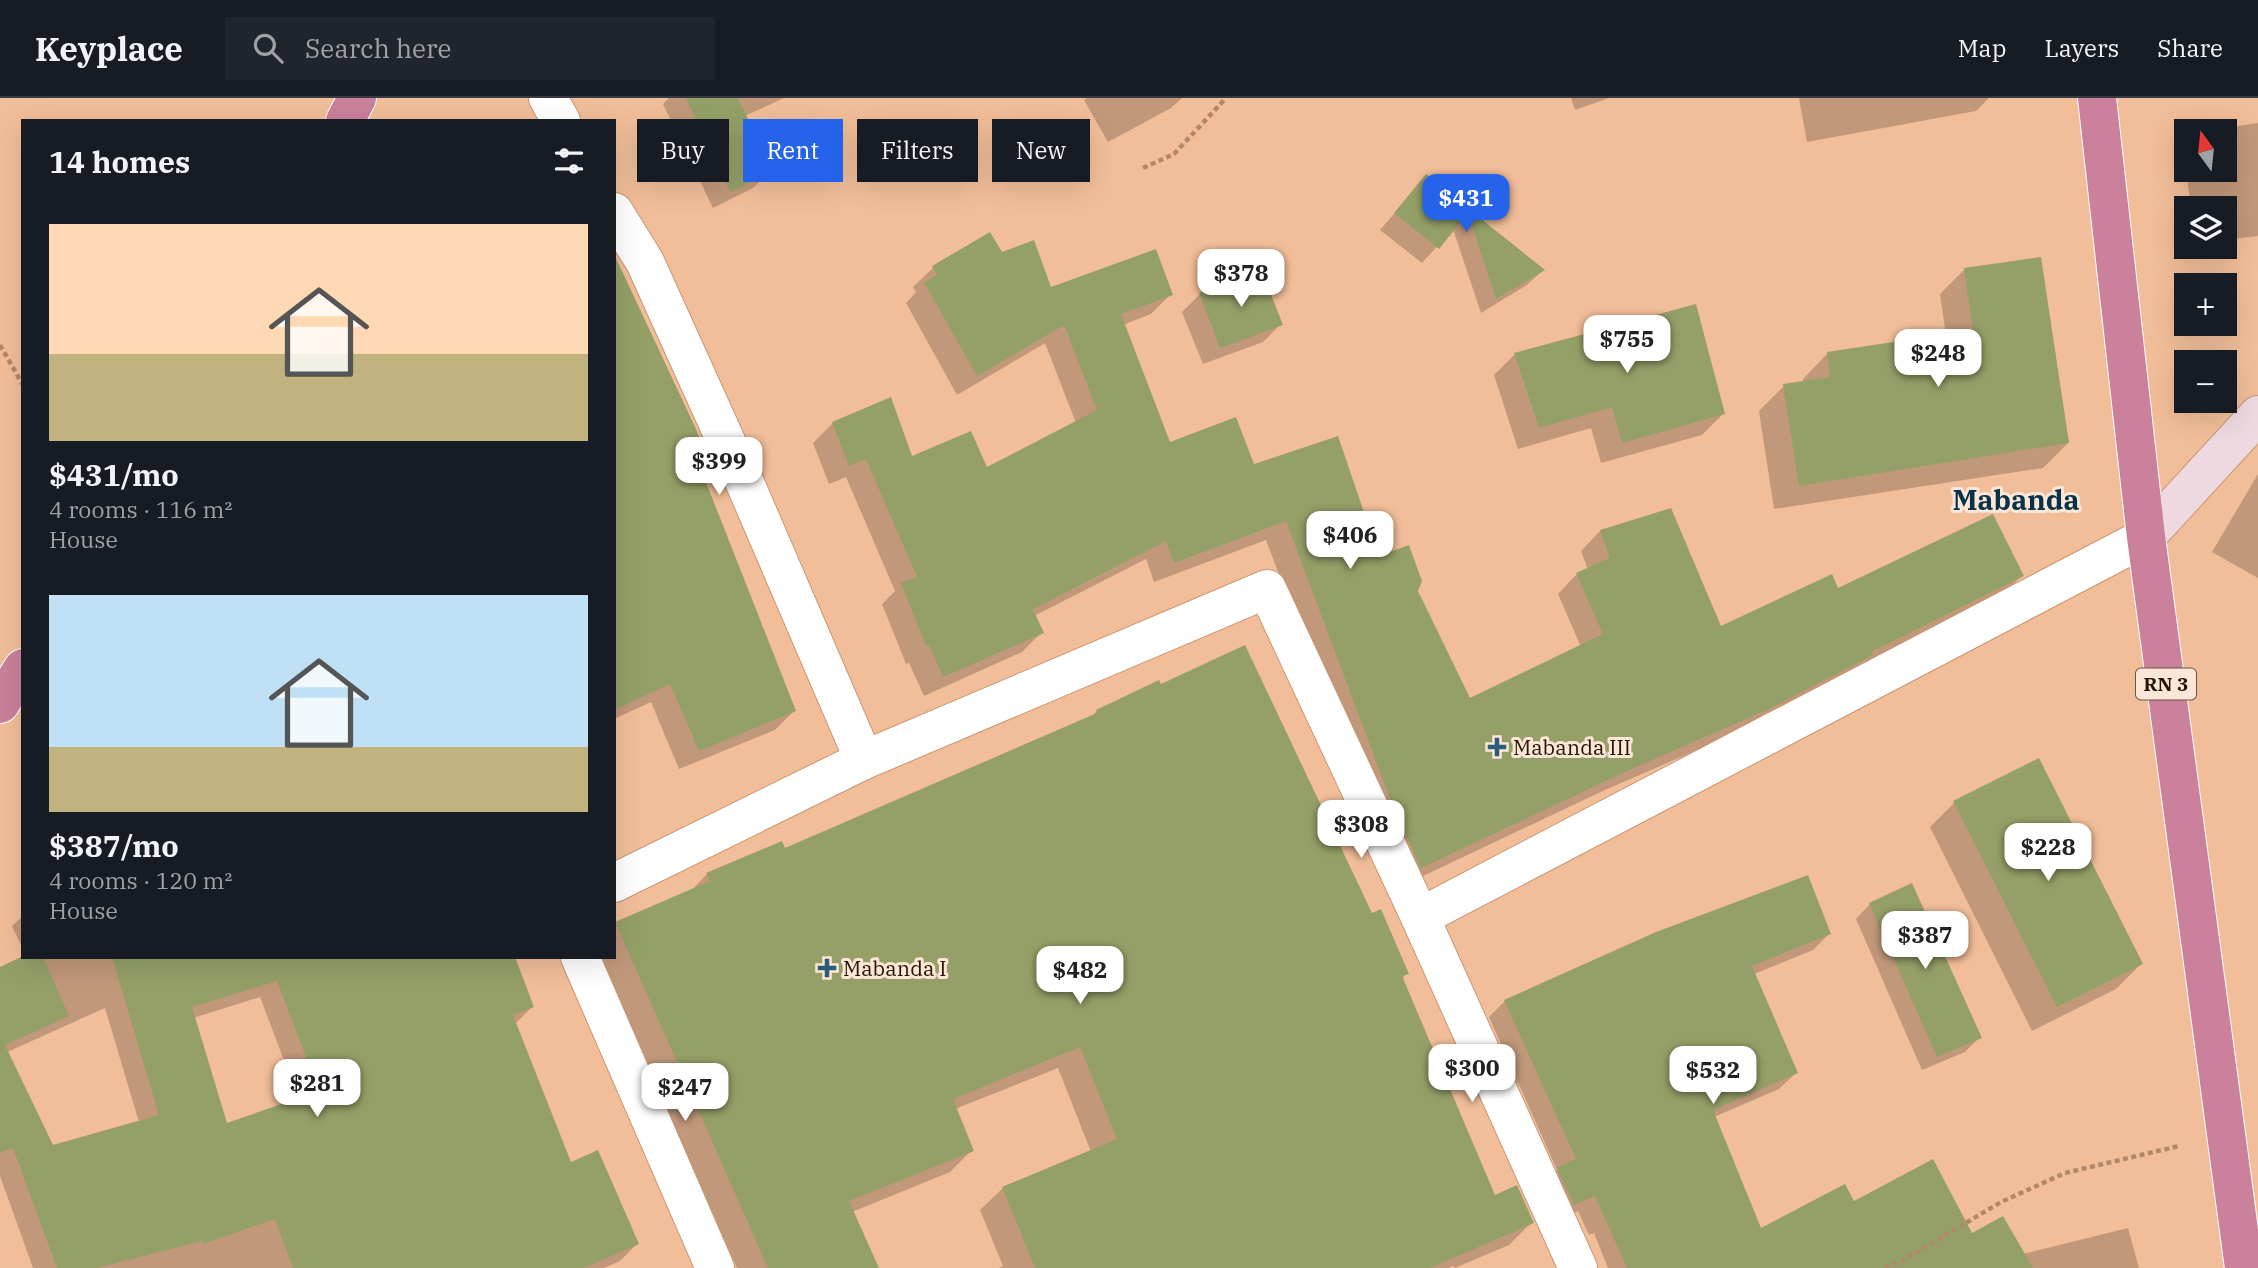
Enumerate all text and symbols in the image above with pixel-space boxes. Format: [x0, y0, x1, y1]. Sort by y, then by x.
search box [225, 17, 715, 80]
text: Keyplace [35, 27, 183, 70]
icon: search [249, 29, 287, 67]
text: Search here [305, 31, 452, 65]
text: Map [1958, 32, 2006, 64]
text: Layers [2044, 32, 2119, 64]
text: Share [2157, 32, 2223, 64]
chip: Buy [637, 119, 729, 182]
chip: Rent [743, 119, 843, 182]
chip: Filters [857, 119, 978, 182]
chip: New [992, 119, 1090, 182]
north arrow [2174, 119, 2236, 182]
map controls [2174, 119, 2237, 413]
text: 14 homes [49, 142, 190, 181]
icon: filters [550, 142, 588, 180]
pin: $431 [1425, 174, 1507, 234]
text: $431 [1438, 182, 1494, 212]
button: layers [2174, 196, 2237, 259]
pin: $378 [1200, 250, 1282, 309]
text: $378 [1213, 257, 1269, 287]
icon: home [256, 269, 382, 395]
button: + [2174, 273, 2237, 336]
pin: $755 [1586, 316, 1668, 375]
text: $755 [1599, 323, 1655, 353]
pin: $248 [1897, 330, 1979, 389]
text: $248 [1910, 337, 1966, 367]
button: − [2174, 350, 2237, 413]
pin: $399 [678, 438, 760, 497]
text: $399 [691, 445, 747, 475]
text: $431/mo [49, 455, 179, 494]
district label: Mabanda [1952, 481, 2080, 518]
text: 4 rooms · 116 m² [49, 494, 232, 524]
pin: $406 [1309, 512, 1391, 571]
text: $406 [1322, 519, 1378, 549]
text: House [49, 524, 118, 554]
icon: home [256, 640, 382, 766]
road number: RN 3 [2136, 668, 2196, 699]
place label: Mabanda III [1513, 733, 1631, 761]
marker: Mabanda III [1487, 737, 1507, 757]
pin: $308 [1320, 800, 1402, 860]
text: $308 [1333, 808, 1389, 838]
pin: $228 [2007, 824, 2089, 883]
text: $387/mo [49, 826, 179, 865]
text: $228 [2020, 831, 2076, 861]
text: 4 rooms · 120 m² [49, 865, 232, 895]
text: House [49, 895, 118, 925]
pin: $387 [1884, 912, 1966, 971]
text: $387 [1897, 919, 1953, 949]
pin: $482 [1039, 946, 1121, 1006]
place label: Mabanda I [843, 954, 947, 982]
text: $482 [1052, 954, 1108, 984]
marker: Mabanda I [817, 958, 837, 978]
pin: $300 [1431, 1044, 1513, 1104]
pin: $532 [1672, 1046, 1754, 1106]
text: $300 [1444, 1052, 1500, 1082]
text: $532 [1685, 1054, 1741, 1084]
pin: $281 [276, 1060, 358, 1119]
pin: $247 [644, 1063, 726, 1123]
text: $281 [289, 1067, 345, 1097]
text: $247 [657, 1071, 713, 1101]

